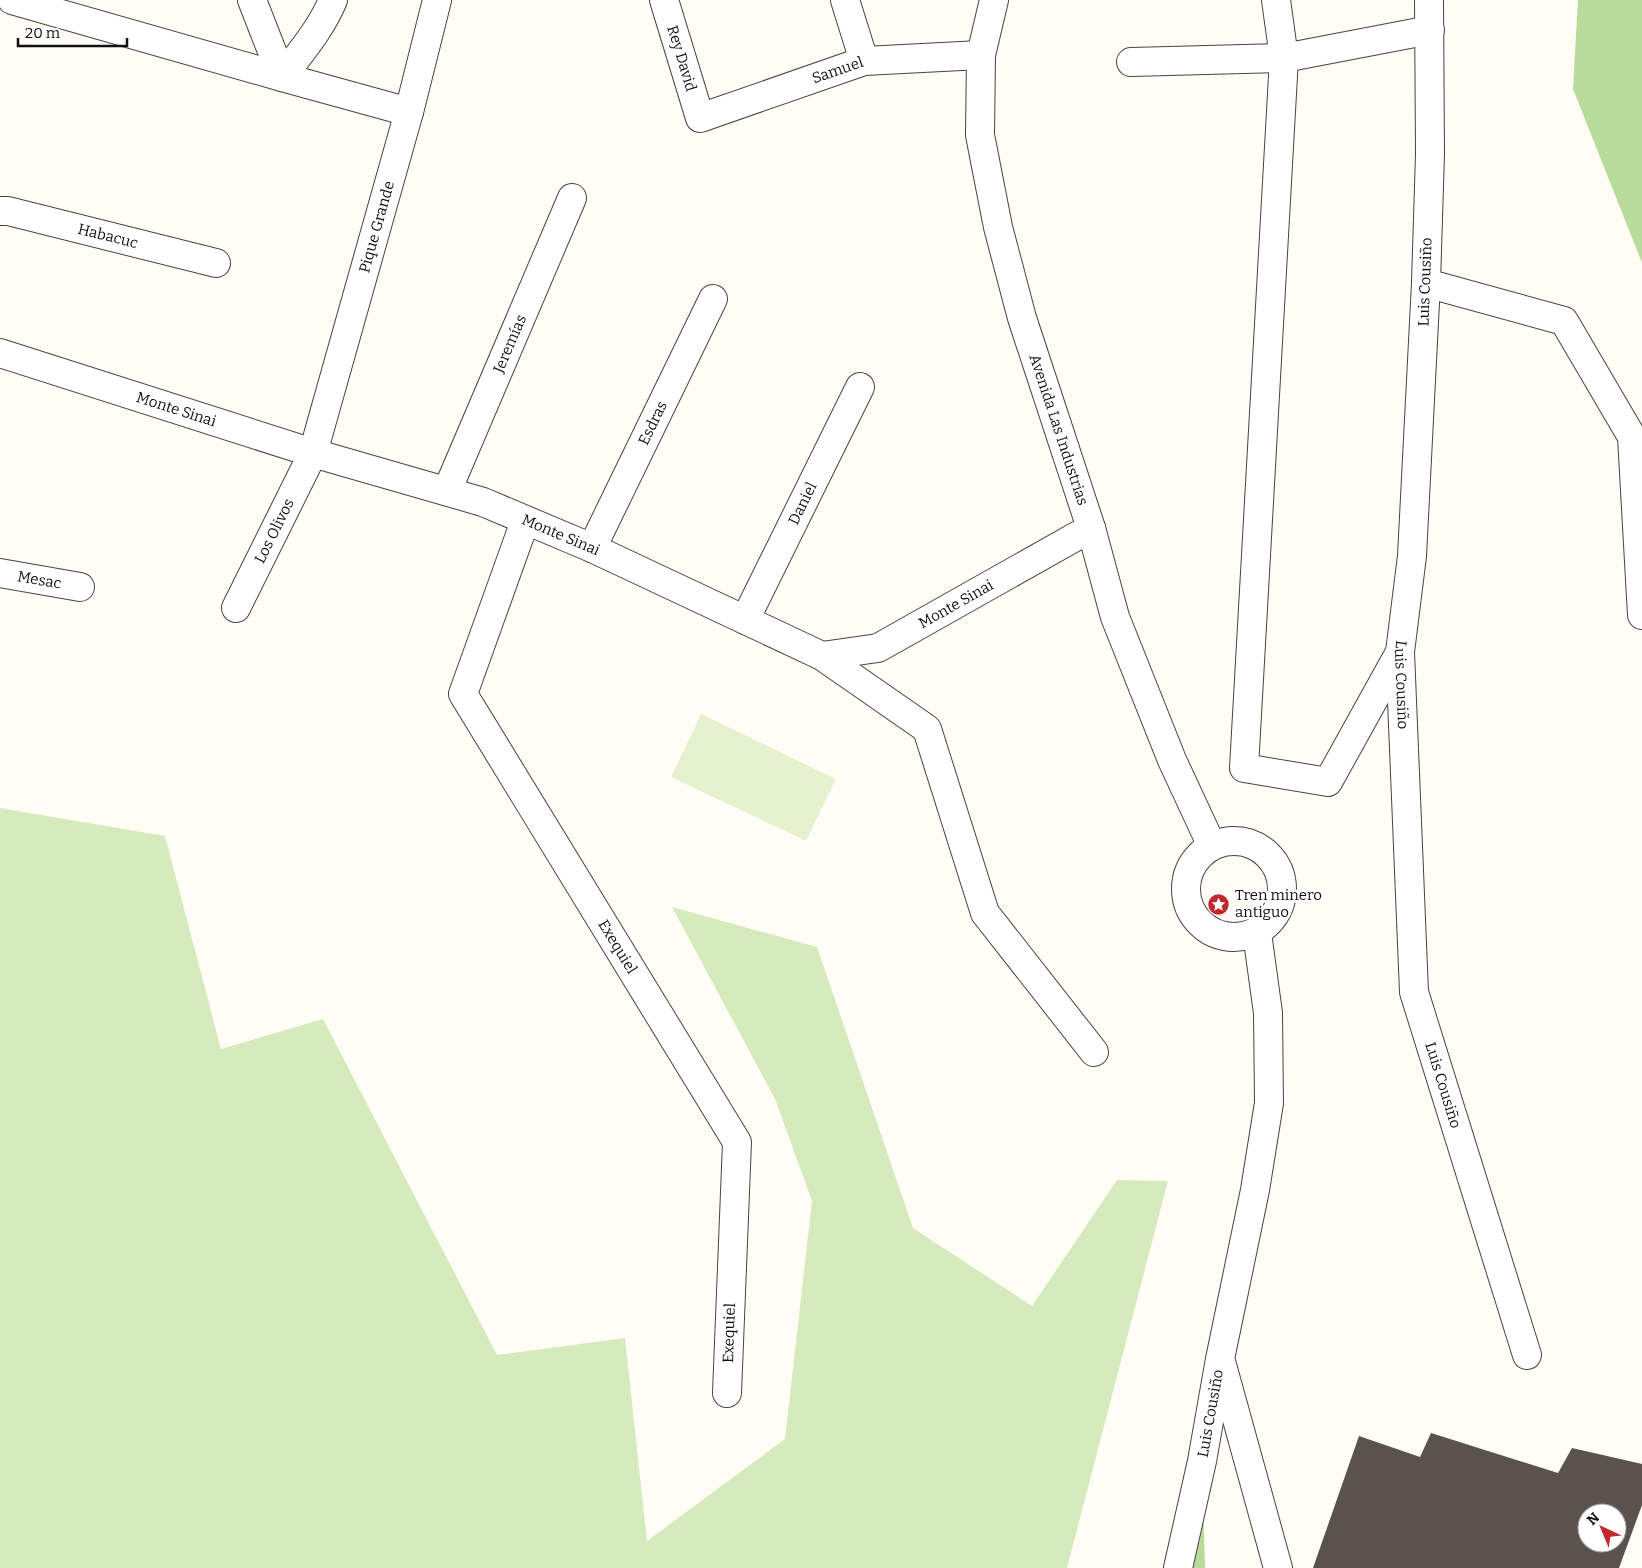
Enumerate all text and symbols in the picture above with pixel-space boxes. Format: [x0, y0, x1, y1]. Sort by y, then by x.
scale bar [18, 15, 126, 47]
street label: Rey David [663, 23, 700, 94]
text: 20 m [25, 24, 61, 42]
street label: Samuel [810, 53, 866, 87]
street label: Pique Grande [355, 179, 398, 275]
street label: Habacuc [76, 220, 140, 252]
street label: Luis Cousiño [1414, 237, 1436, 327]
street label: Jeremías [489, 312, 530, 377]
street label: Avenida Las Industrias [1026, 352, 1092, 508]
street label: Monte Sinai [134, 388, 219, 431]
street label: Esdras [634, 398, 671, 448]
street label: Daniel [784, 479, 821, 528]
street label: Los Olivos [251, 496, 298, 566]
street label: Monte Sinai [519, 510, 603, 560]
street label: Mesac [16, 567, 63, 593]
street label: Monte Sinai [915, 576, 997, 632]
street label: Luis Cousiño [1391, 639, 1412, 730]
place label: Tren minero antiguo [1235, 886, 1322, 921]
place icon: Tren minero antiguo [1207, 892, 1231, 916]
street label: Exequiel [594, 916, 641, 977]
street label: Luis Cousiño [1421, 1040, 1465, 1130]
street label: Exequiel [719, 1303, 739, 1363]
street label: Luis Cousiño [1194, 1368, 1227, 1459]
north arrow [1577, 1503, 1627, 1553]
text: N [1584, 1509, 1603, 1529]

